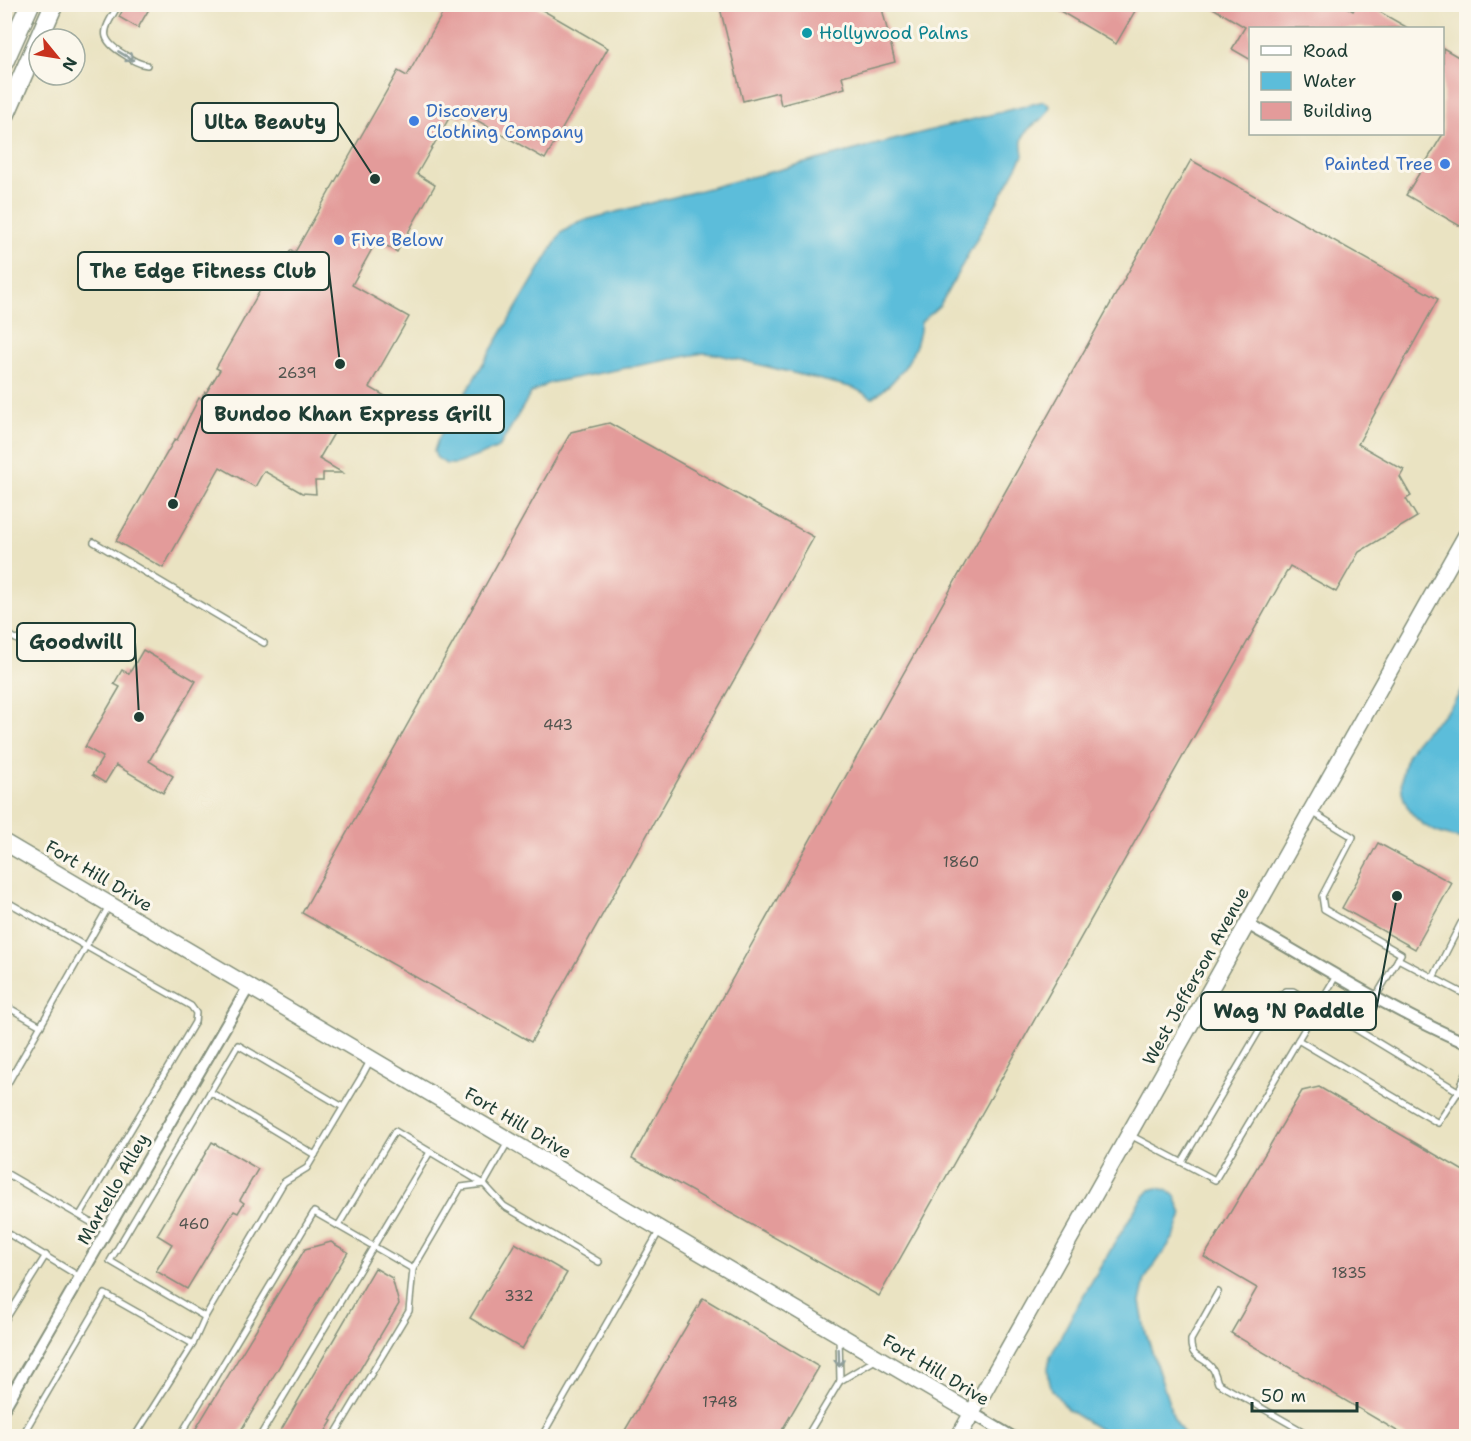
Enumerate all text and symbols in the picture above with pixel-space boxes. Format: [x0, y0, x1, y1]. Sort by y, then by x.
place label: Hollywood Palms [819, 21, 969, 45]
marker: Hollywood Palms [800, 26, 814, 40]
north arrow [27, 27, 87, 87]
legend [1249, 27, 1444, 135]
text: Road [1303, 39, 1348, 63]
one-way arrow [117, 50, 134, 62]
text: N [57, 54, 82, 75]
text: Water [1303, 69, 1356, 93]
place label: Discovery Clothing Company [426, 99, 584, 144]
text: Building [1303, 99, 1372, 123]
callout: Ulta Beauty [192, 103, 338, 141]
text: Ulta Beauty [204, 109, 326, 135]
marker: Discovery Clothing Company [407, 114, 421, 128]
place label: Painted Tree [1325, 152, 1433, 176]
marker: Painted Tree [1438, 157, 1452, 171]
place label: Five Below [351, 228, 444, 252]
marker: Five Below [332, 233, 346, 247]
callout: The Edge Fitness Club [78, 252, 329, 290]
text: The Edge Fitness Club [89, 258, 317, 284]
house number: 2639 [277, 363, 317, 383]
callout: Bundoo Khan Express Grill [202, 395, 504, 433]
text: Bundoo Khan Express Grill [214, 401, 492, 427]
callout: Goodwill [17, 623, 135, 661]
text: Goodwill [29, 629, 123, 655]
house number: 443 [543, 715, 573, 735]
street label: Fort Hill Drive [41, 835, 157, 917]
house number: 1860 [943, 852, 979, 872]
street label: West Jefferson Avenue [1137, 883, 1255, 1069]
callout: Wag 'N Paddle [1201, 992, 1376, 1030]
text: Wag 'N Paddle [1213, 998, 1365, 1024]
street label: Fort Hill Drive [460, 1082, 576, 1164]
street label: Martello Alley [71, 1129, 155, 1249]
house number: 460 [179, 1214, 209, 1234]
house number: 1835 [1332, 1263, 1366, 1283]
house number: 332 [504, 1286, 534, 1306]
street label: Fort Hill Drive [878, 1329, 994, 1411]
one-way arrow [834, 1347, 845, 1367]
scale bar [1252, 1375, 1357, 1413]
text: 50 m [1261, 1384, 1306, 1408]
house number: 1748 [702, 1392, 738, 1412]

